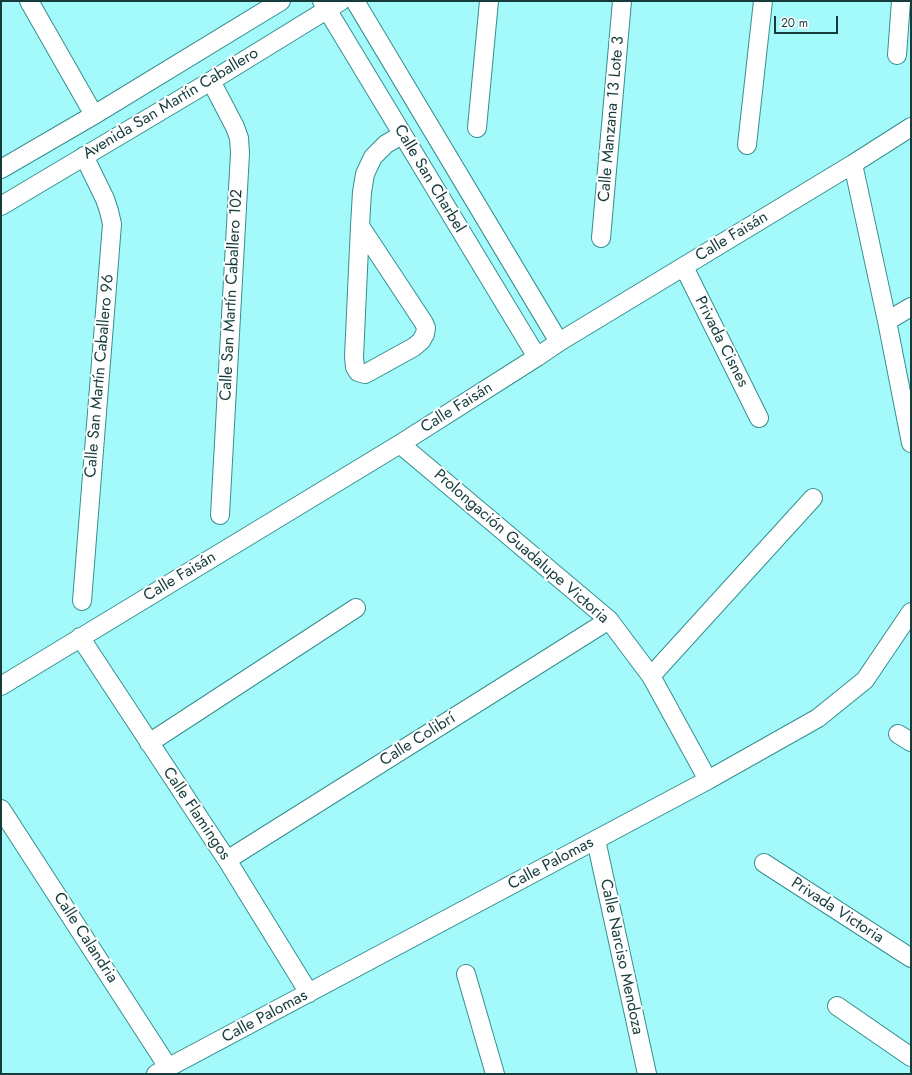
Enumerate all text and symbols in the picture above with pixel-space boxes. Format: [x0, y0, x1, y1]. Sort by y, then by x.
scale bar [776, 8, 840, 34]
text: 20 m [781, 14, 808, 32]
street label: Calle Manzana 13 Lote 3 [595, 35, 629, 203]
street label: Avenida San Martín Caballero [80, 44, 262, 164]
street label: Calle San Charbel [389, 122, 469, 236]
street label: Calle San Martín Caballero 102 [217, 189, 247, 401]
street label: Calle Faisán [692, 208, 772, 266]
street label: Calle San Martín Caballero 96 [82, 273, 118, 479]
street label: Privada Cisnes [690, 293, 752, 391]
street label: Calle Faisán [418, 378, 496, 438]
street label: Prolongación Guadalupe Victoria [430, 466, 612, 628]
street label: Calle Faisán [140, 548, 220, 606]
street label: Calle Colibrí [377, 709, 459, 771]
street label: Calle Flamingos [158, 764, 234, 864]
street label: Calle Palomas [505, 833, 597, 895]
street label: Privada Victoria [787, 874, 887, 948]
street label: Calle Narciso Mendoza [595, 878, 647, 1036]
street label: Calle Calandria [49, 889, 121, 987]
street label: Calle Palomas [219, 986, 311, 1048]

